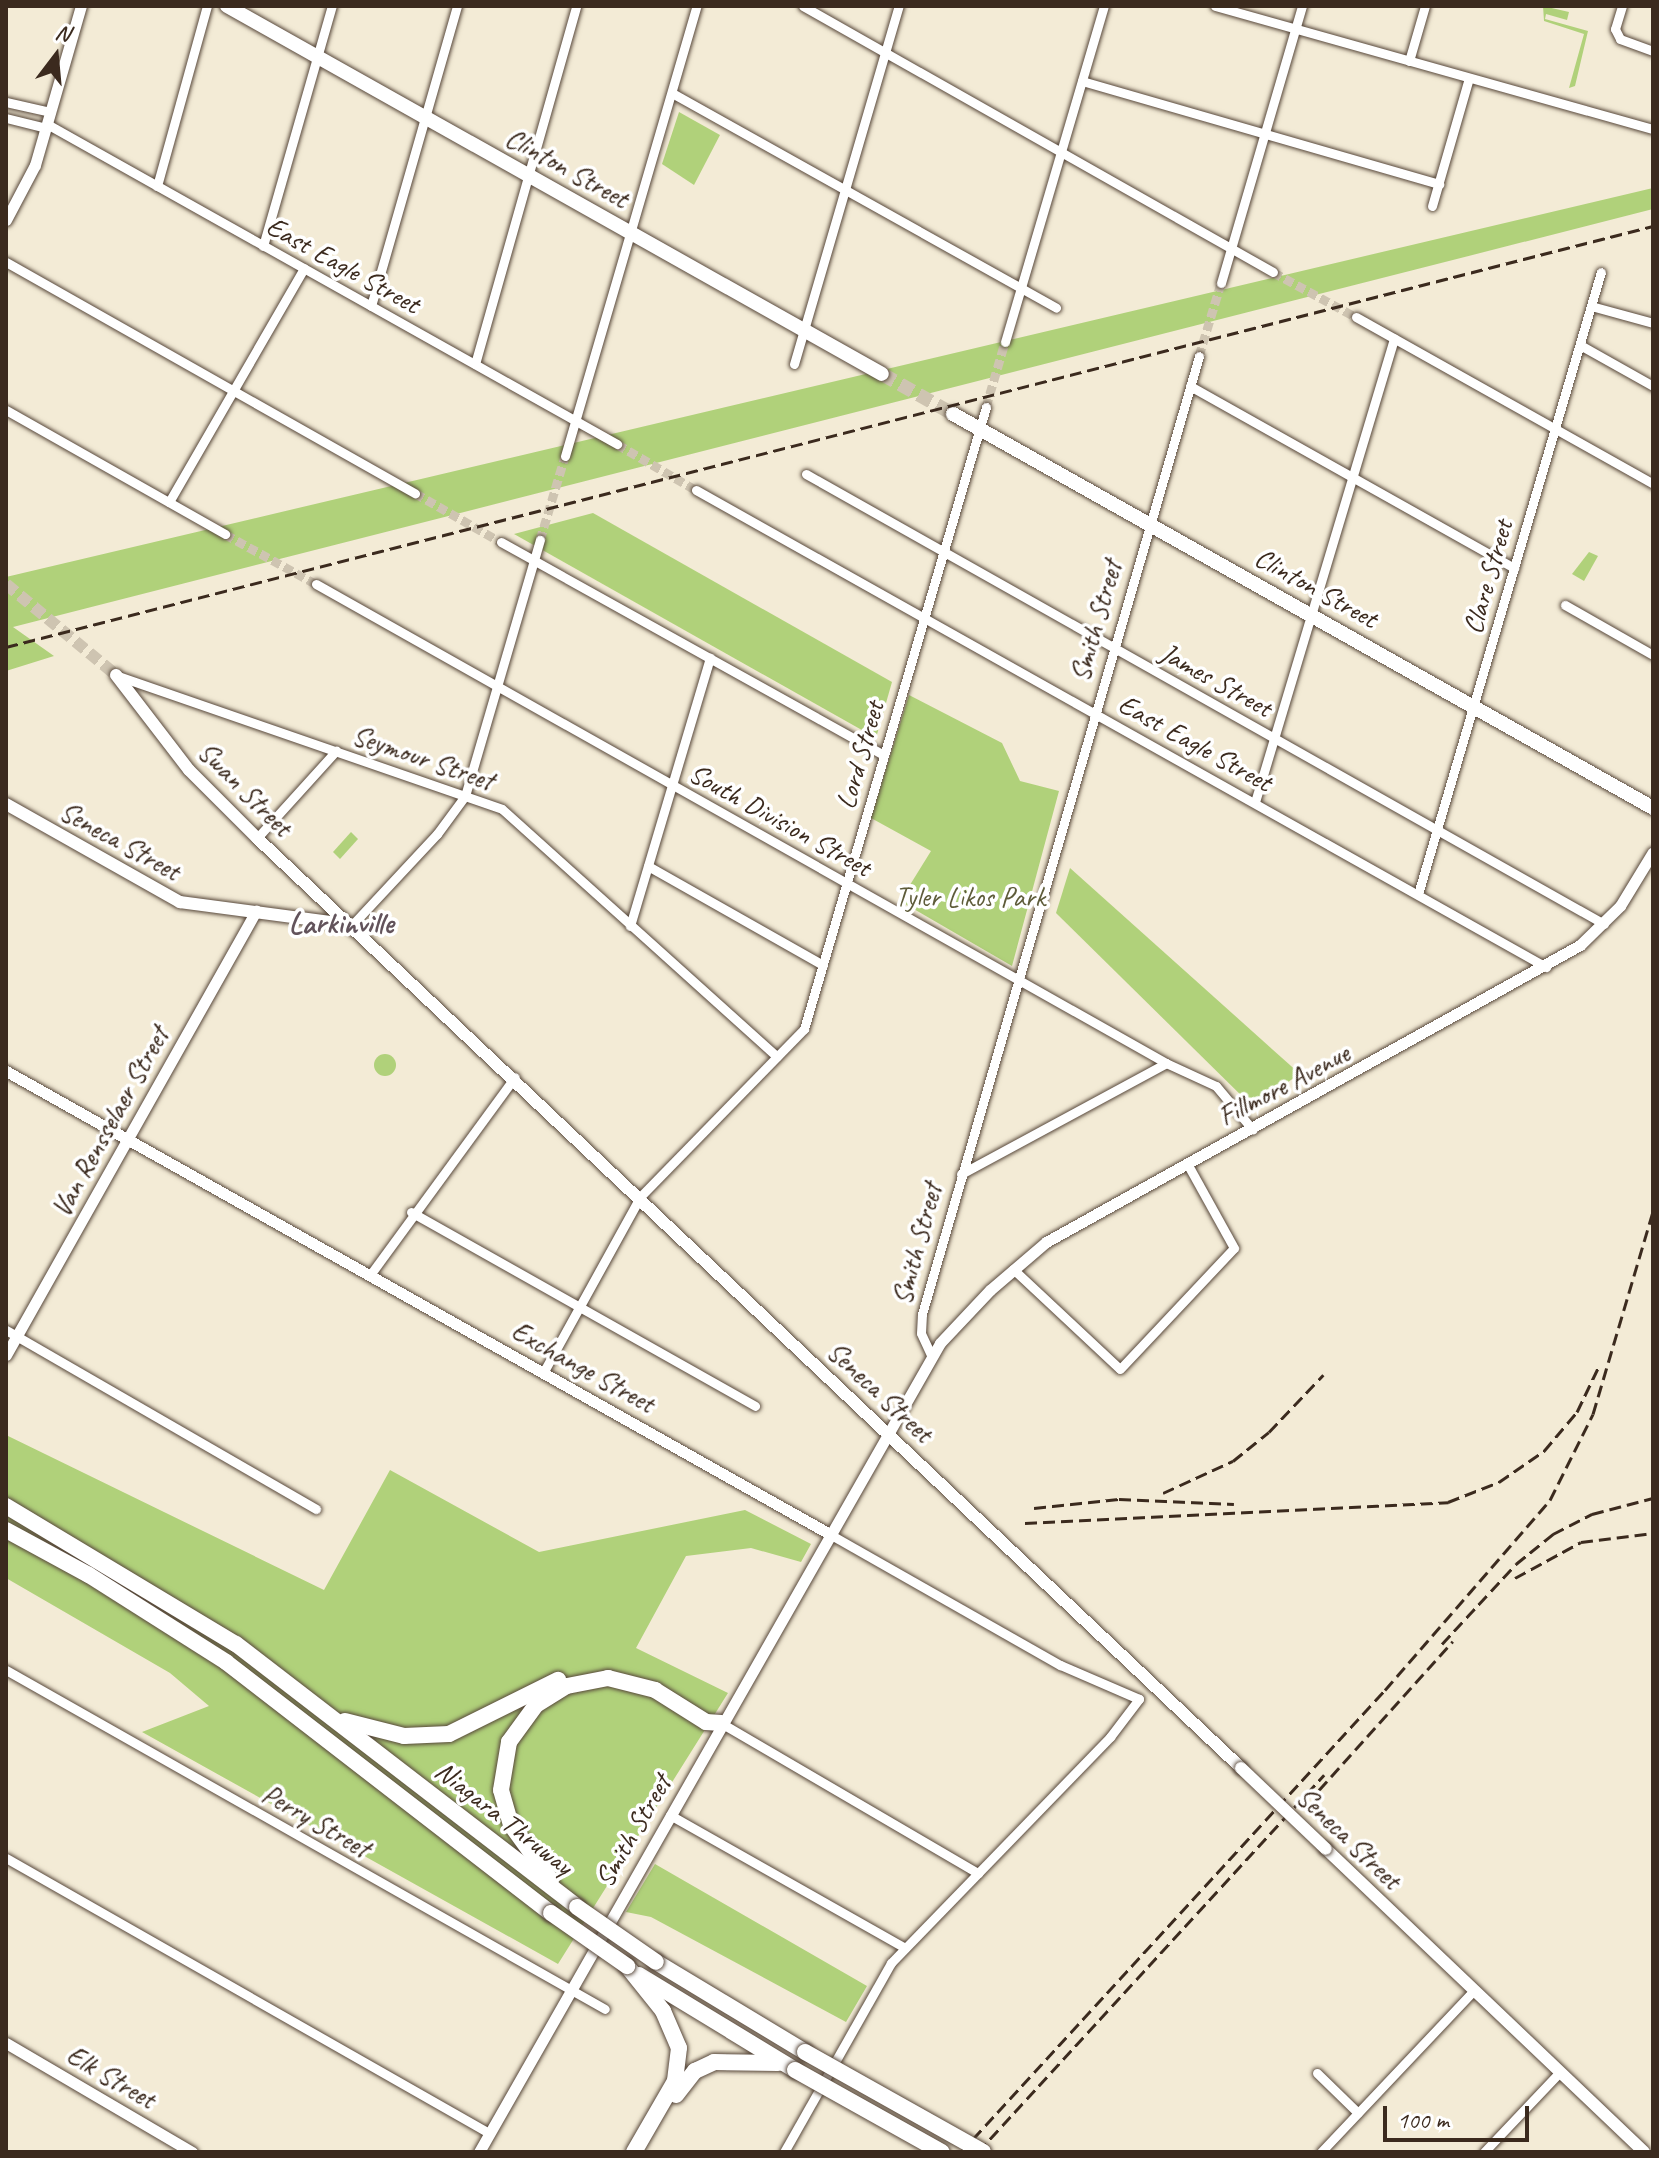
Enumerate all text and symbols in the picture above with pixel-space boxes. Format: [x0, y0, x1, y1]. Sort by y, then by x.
north arrow [16, 16, 96, 96]
text: N [52, 18, 73, 48]
street label: Clinton Street [500, 120, 634, 216]
street label: East Eagle Street [260, 209, 426, 321]
street label: Clare Street [1456, 516, 1520, 638]
street label: Clinton Street [1249, 540, 1383, 636]
street label: Smith Street [1063, 557, 1129, 685]
street label: James Street [1154, 636, 1278, 724]
street label: East Eagle Street [1112, 687, 1278, 799]
street label: Lord Street [829, 697, 891, 813]
street label: Seymour Street [348, 718, 498, 798]
street label: Swan Street [191, 735, 299, 843]
street label: South Division Street [683, 756, 877, 884]
street label: Seneca Street [54, 794, 186, 888]
park label: Tyler Likos Park [895, 880, 1045, 914]
district label: Larkinville [289, 905, 393, 941]
street label: Van Rensselaer Street [44, 1021, 176, 1223]
street label: Fillmore Avenue [1213, 1036, 1355, 1134]
street label: Smith Street [885, 1180, 949, 1308]
street label: Exchange Street [505, 1314, 661, 1420]
street label: Seneca Street [820, 1334, 940, 1450]
street label: Niagara Thruway [428, 1754, 580, 1882]
street label: Smith Street [587, 1769, 679, 1893]
street label: Perry Street [256, 1777, 376, 1865]
street label: Seneca Street [1290, 1780, 1408, 1896]
street label: Elk Street [60, 2038, 162, 2116]
scale bar [1387, 2090, 1533, 2140]
text: 100 m [1397, 2105, 1449, 2135]

